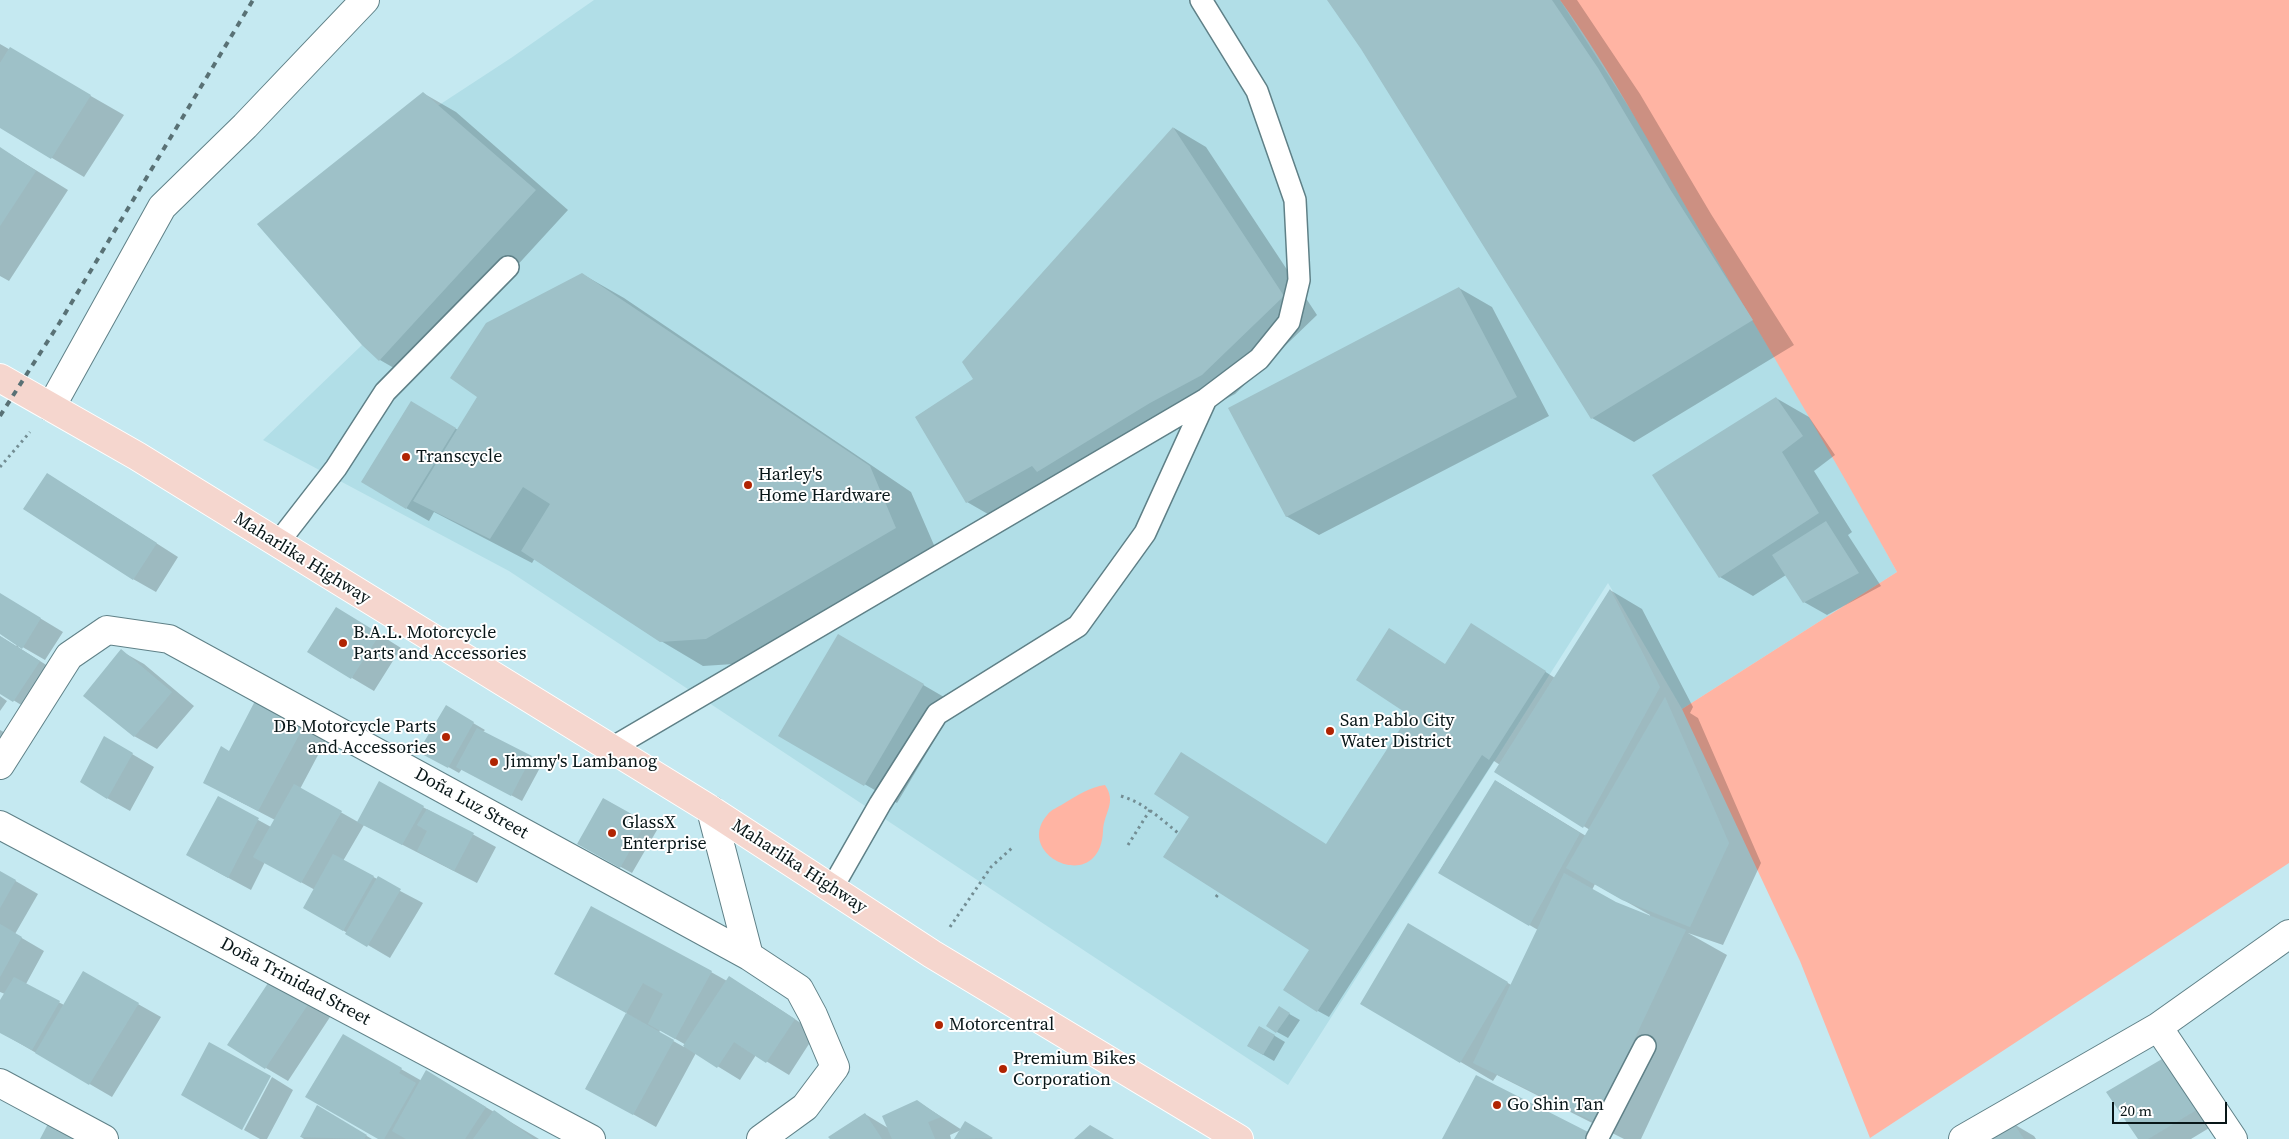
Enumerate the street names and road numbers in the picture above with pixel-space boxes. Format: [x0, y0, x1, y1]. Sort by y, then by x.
street label: Maharlika Highway [230, 508, 374, 610]
street label: Doña Luz Street [410, 764, 532, 844]
street label: Maharlika Highway [727, 815, 871, 919]
street label: Doña Trinidad Street [216, 933, 374, 1031]

